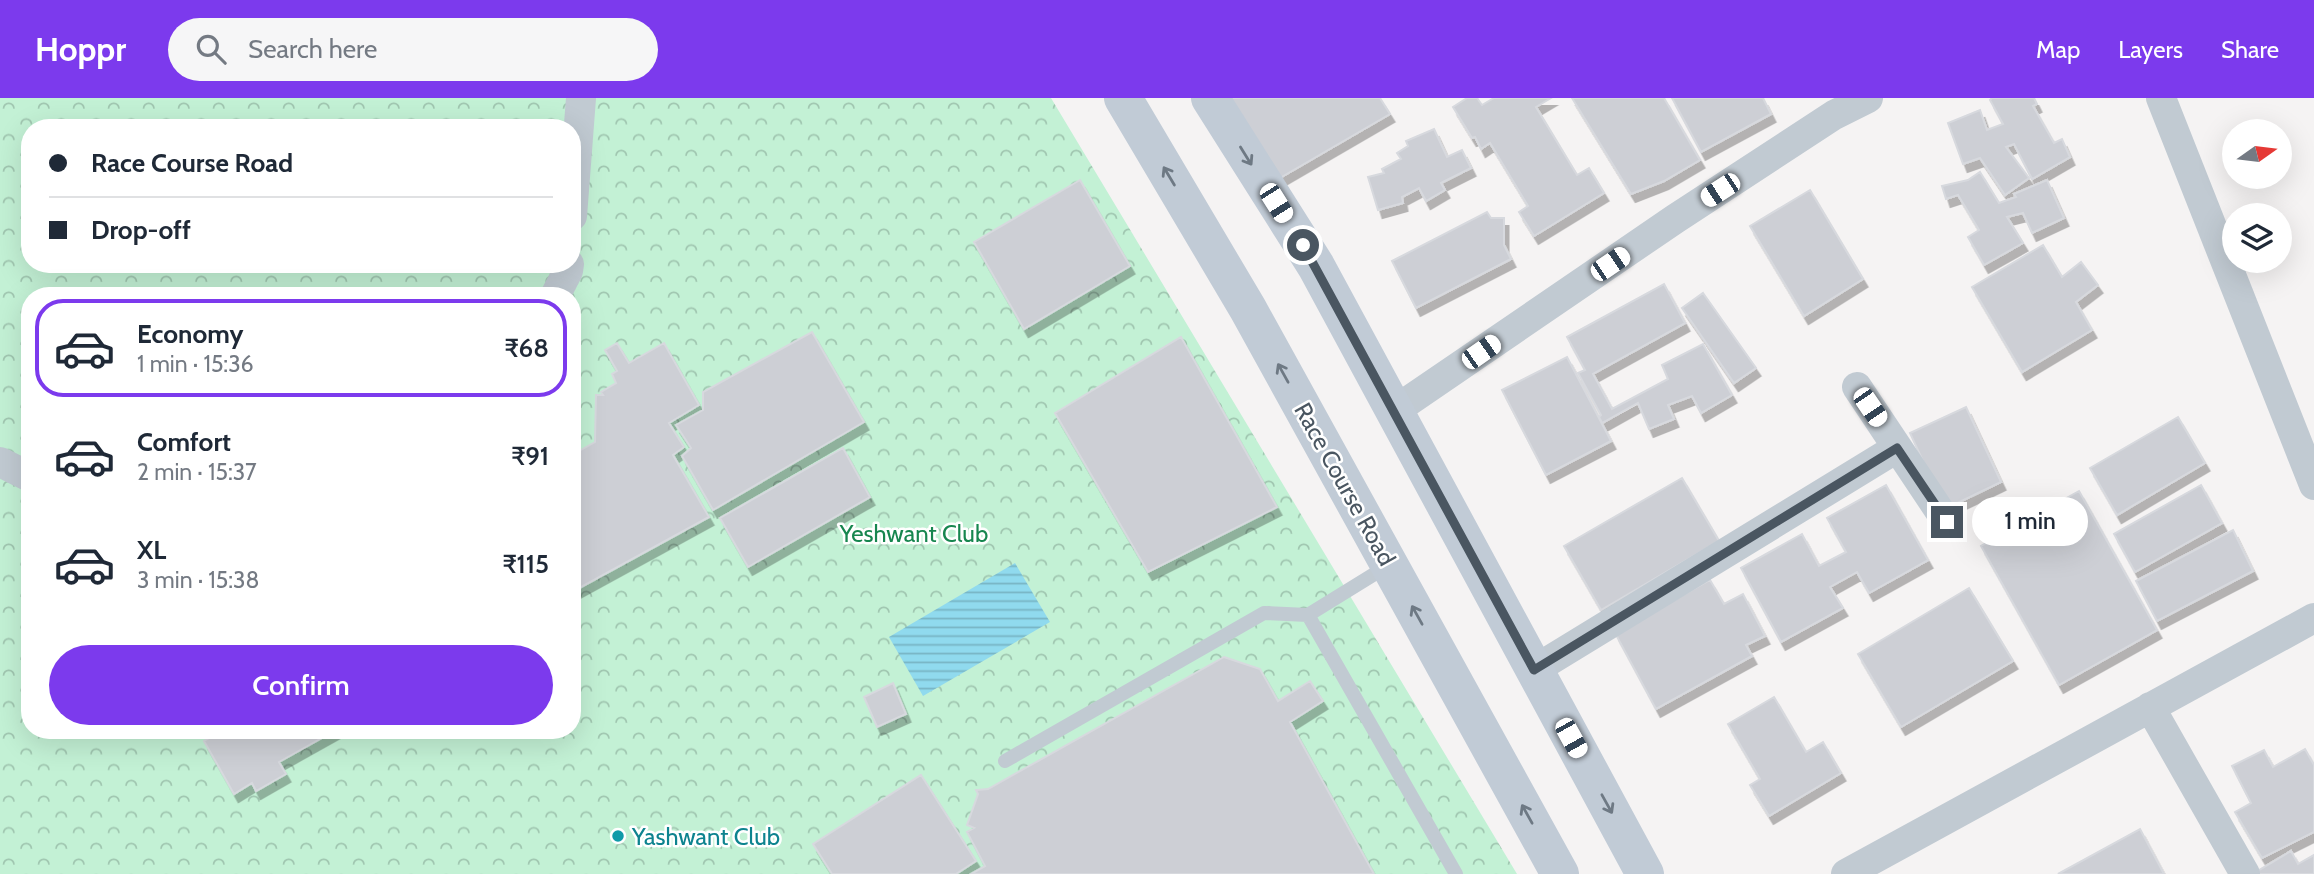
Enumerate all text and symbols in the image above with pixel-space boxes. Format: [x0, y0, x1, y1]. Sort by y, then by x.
search box [168, 18, 658, 81]
text: Hoppr [35, 29, 126, 69]
icon: search [192, 30, 230, 68]
text: Search here [248, 33, 377, 65]
text: Map [2036, 35, 2080, 64]
text: Layers [2118, 35, 2183, 64]
text: Share [2221, 35, 2279, 64]
north arrow [2222, 119, 2292, 189]
map controls [2222, 119, 2292, 273]
one-way arrow [1240, 145, 1254, 165]
text: Race Course Road [91, 147, 293, 179]
one-way arrow [1162, 167, 1176, 187]
car [1697, 170, 1744, 210]
car [1256, 180, 1297, 226]
button: layers [2222, 203, 2292, 273]
text: Drop-off [91, 214, 191, 246]
route start [1287, 229, 1319, 261]
car [1587, 244, 1634, 284]
icon: car [53, 317, 116, 380]
text: Economy [137, 318, 243, 350]
car [1458, 331, 1505, 373]
text: ₹68 [505, 332, 549, 364]
text: 1 min · 15:36 [137, 350, 254, 378]
one-way arrow [1276, 363, 1289, 384]
car [1850, 384, 1891, 430]
street label: Race Course Road [1288, 397, 1402, 571]
icon: car [53, 425, 116, 488]
text: Comfort [137, 426, 231, 458]
text: ₹91 [511, 440, 549, 472]
text: 2 min · 15:37 [137, 458, 257, 486]
callout: 1 min [1972, 498, 2087, 546]
route end [1931, 506, 1963, 538]
text: 1 min [2004, 507, 2056, 535]
park label: Yeshwant Club [839, 519, 988, 548]
icon: car [53, 533, 116, 596]
text: XL [137, 534, 166, 566]
text: ₹115 [503, 548, 549, 580]
text: 3 min · 15:38 [137, 566, 259, 594]
one-way arrow [1410, 605, 1423, 626]
button: Confirm [49, 645, 553, 725]
car [1552, 715, 1591, 761]
one-way arrow [1601, 793, 1614, 814]
one-way arrow [1520, 805, 1534, 825]
place label: Yashwant Club [631, 822, 780, 851]
marker: Yashwant Club [610, 828, 626, 844]

